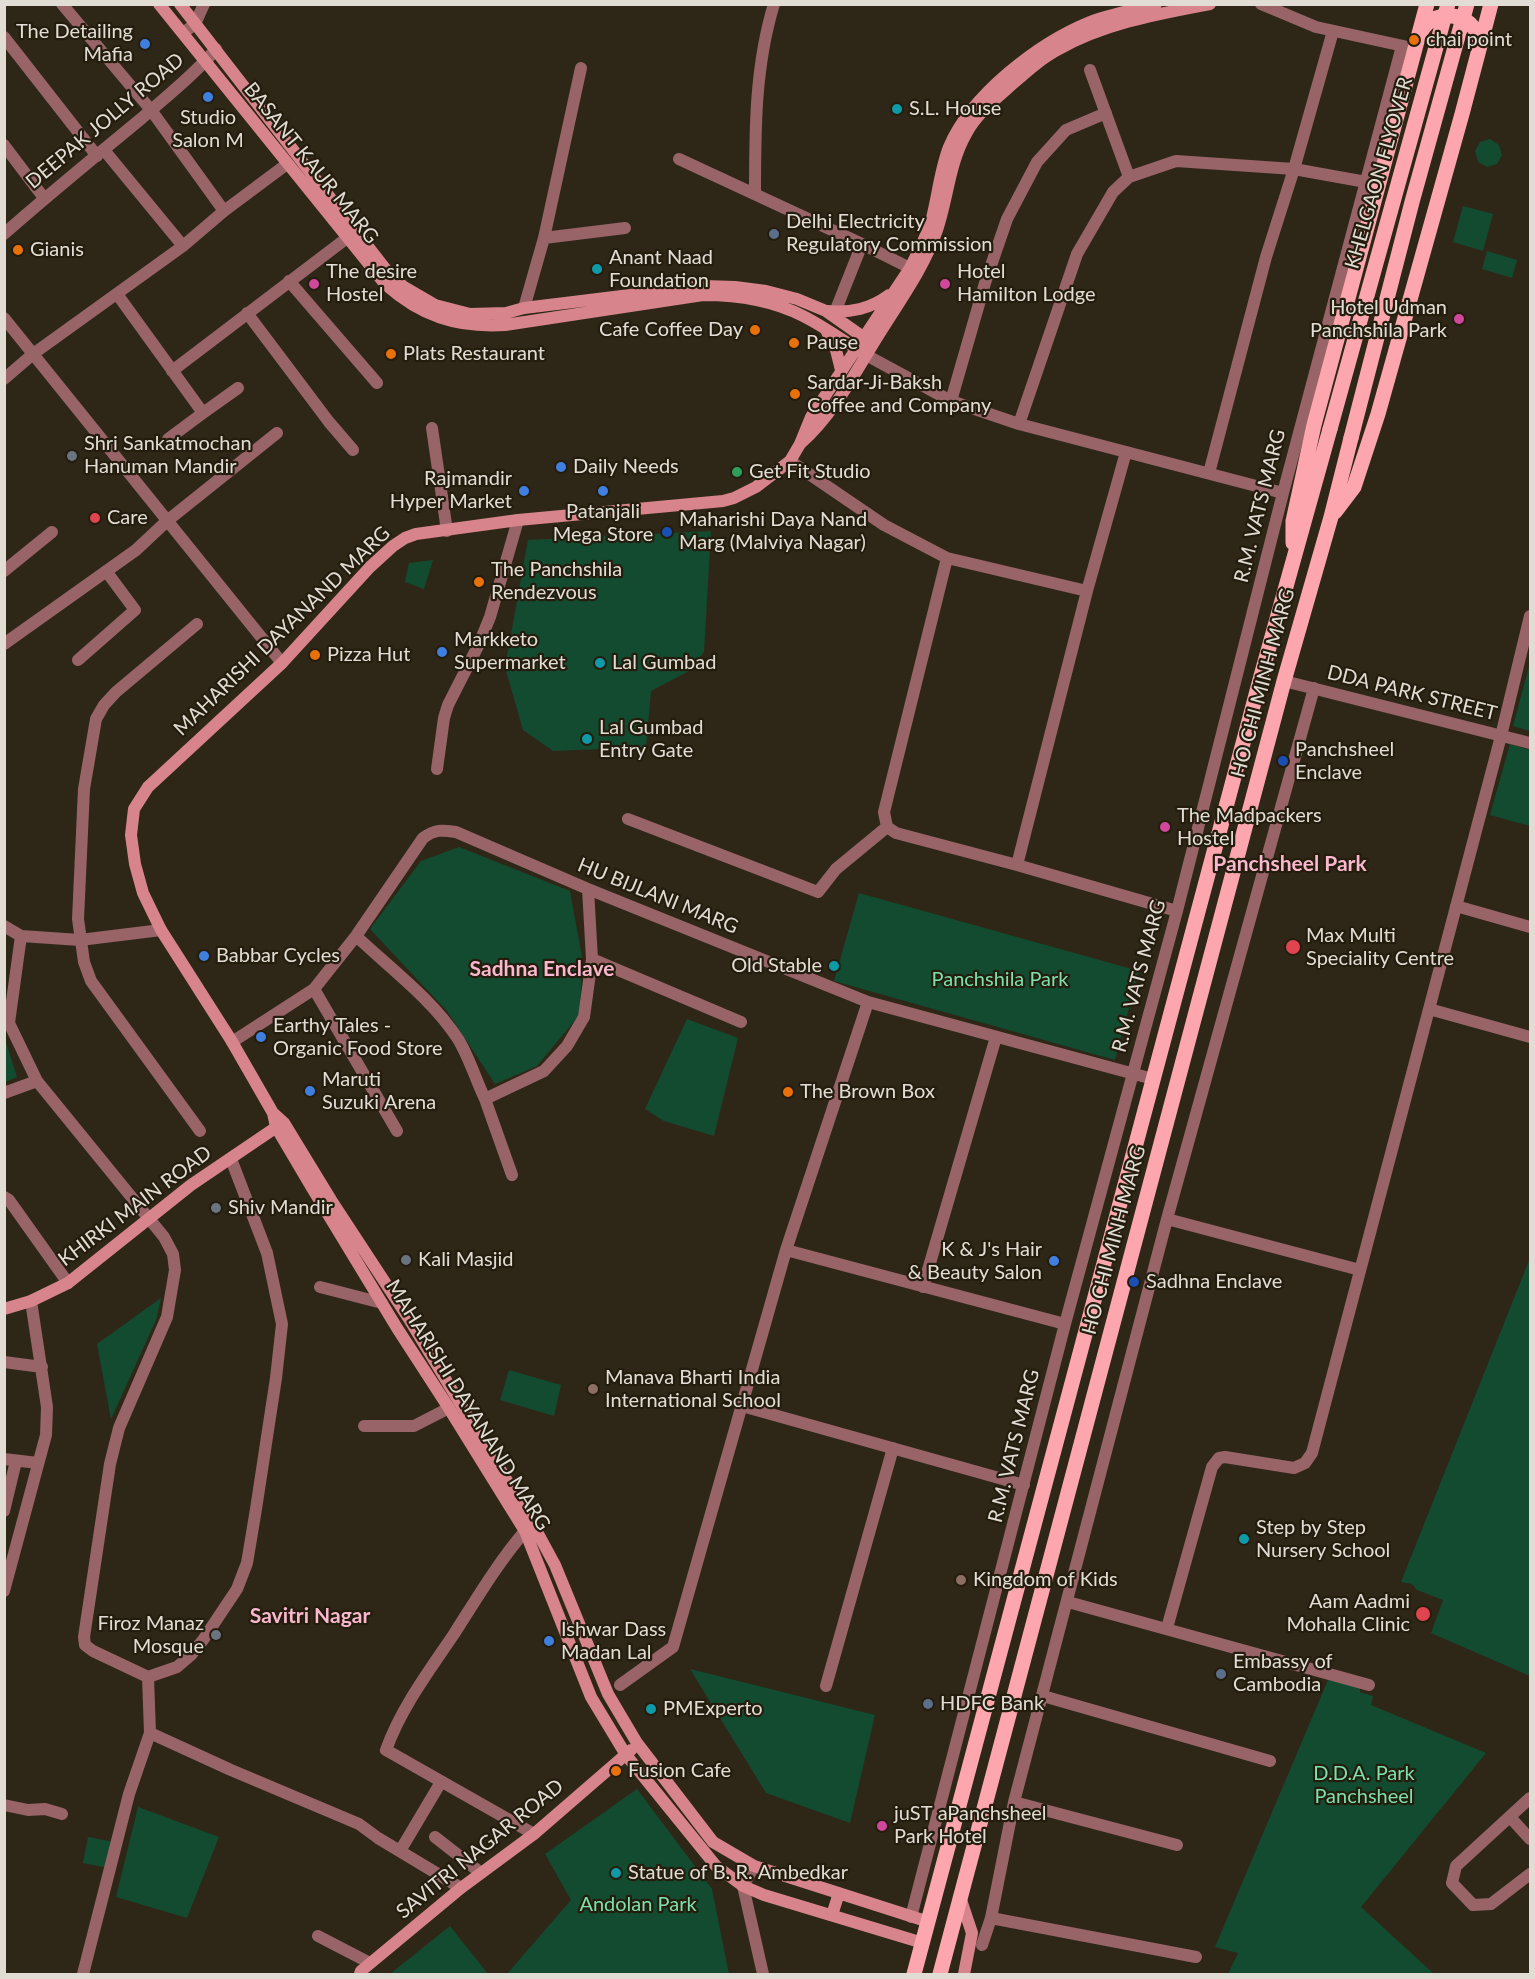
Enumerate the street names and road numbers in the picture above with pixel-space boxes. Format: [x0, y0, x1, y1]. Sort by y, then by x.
street label: DEEPAK JOLLY ROAD [21, 48, 189, 194]
street label: KHELGAON FLYOVER [1340, 74, 1418, 272]
street label: BASANT KAUR MARG [239, 78, 383, 248]
street label: R.M. VATS MARG [1229, 427, 1291, 585]
street label: MAHARISHI DAYANAND MARG [169, 521, 395, 741]
street label: HO CHI MINH MARG [1226, 586, 1300, 780]
street label: DDA PARK STREET [1325, 660, 1499, 726]
street label: HU BIJLANI MARG [574, 853, 742, 939]
street label: R.M. VATS MARG [1107, 897, 1171, 1055]
street label: KHIRKI MAIN ROAD [54, 1141, 216, 1271]
street label: HO CHI MINH MARG [1077, 1143, 1151, 1337]
street label: MAHARISHI DAYANAND MARG [381, 1275, 555, 1535]
street label: R.M. VATS MARG [983, 1367, 1045, 1525]
street label: SAVITRI NAGAR ROAD [392, 1774, 568, 1924]

